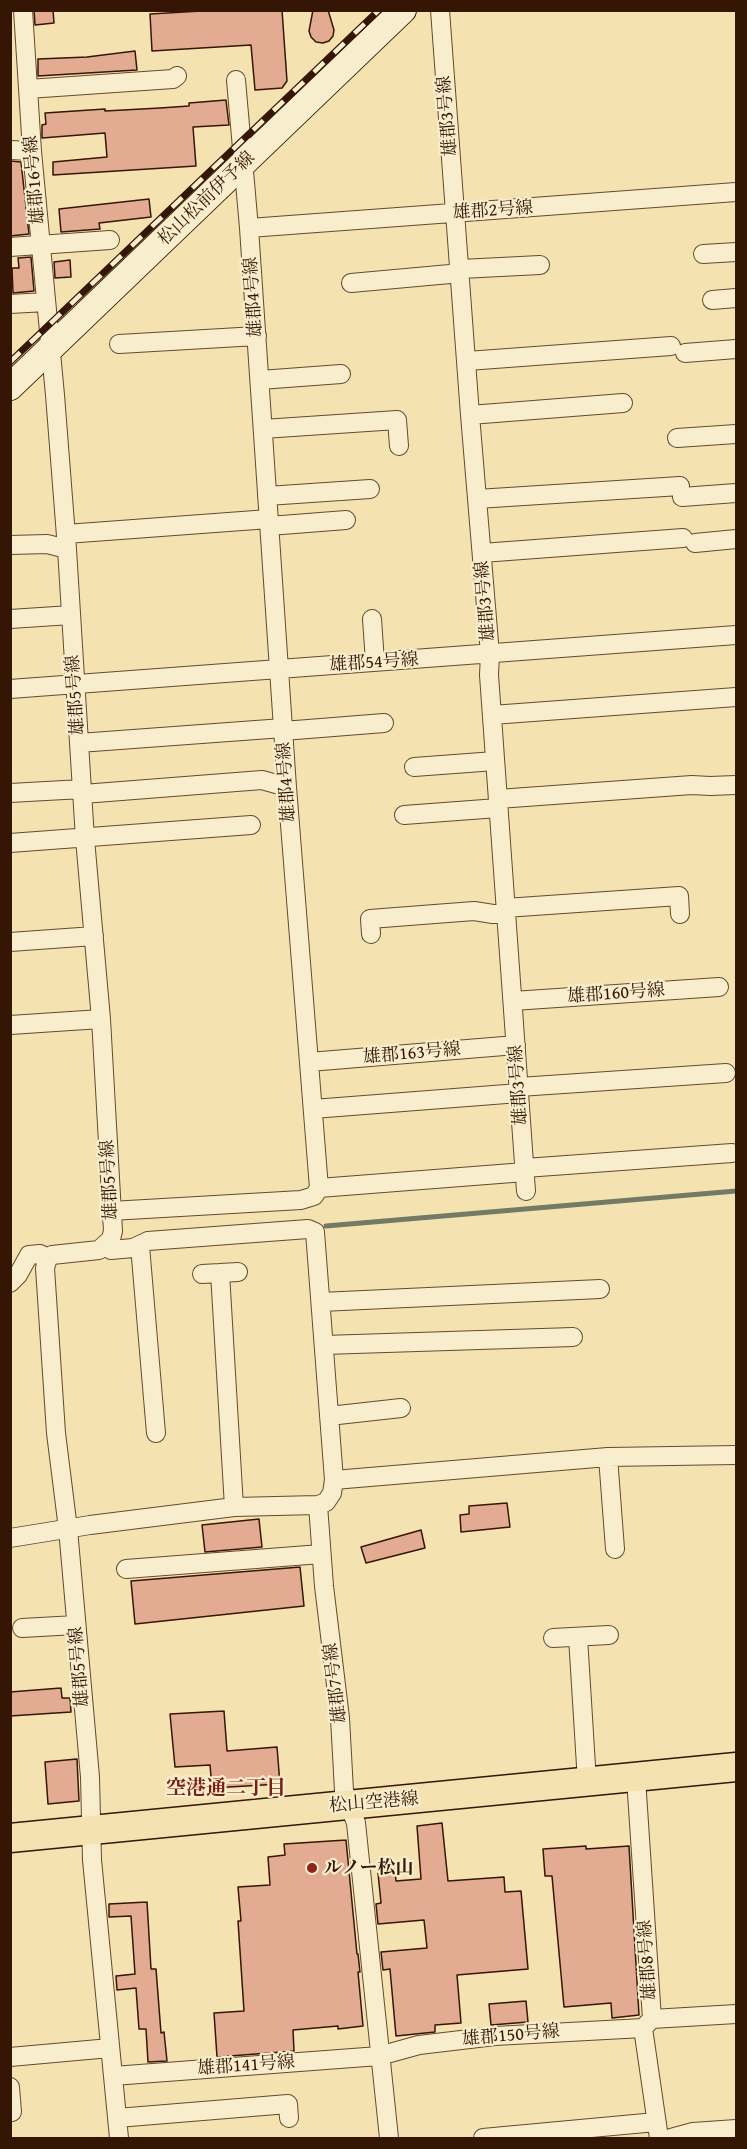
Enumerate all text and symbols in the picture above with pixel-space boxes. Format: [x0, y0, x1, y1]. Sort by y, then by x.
street label: 雄郡3号線 [434, 75, 462, 157]
street label: 雄郡16号線 [20, 135, 50, 225]
street label: 松山松前伊予線 [154, 147, 260, 251]
street label: 雄郡2号線 [452, 197, 534, 225]
street label: 雄郡4号線 [240, 256, 268, 338]
street label: 雄郡3号線 [472, 560, 500, 642]
street label: 雄郡54号線 [329, 649, 419, 677]
street label: 雄郡5号線 [62, 654, 90, 736]
street label: 雄郡4号線 [273, 741, 301, 823]
street label: 雄郡160号線 [566, 980, 666, 1008]
street label: 雄郡163号線 [362, 1039, 462, 1069]
street label: 雄郡3号線 [505, 1044, 533, 1126]
street label: 雄郡5号線 [97, 1139, 123, 1221]
street label: 雄郡5号線 [66, 1626, 94, 1708]
street label: 雄郡7号線 [320, 1642, 352, 1724]
district label: 空港通二丁目 [166, 1777, 286, 1801]
street label: 松山空港線 [328, 1788, 420, 1818]
place label: ルノー松山 [324, 1857, 413, 1879]
marker: ルノー松山 [305, 1861, 319, 1875]
street label: 雄郡8号線 [634, 1919, 662, 2001]
street label: 雄郡150号線 [461, 2021, 561, 2051]
street label: 雄郡141号線 [196, 2052, 296, 2080]

